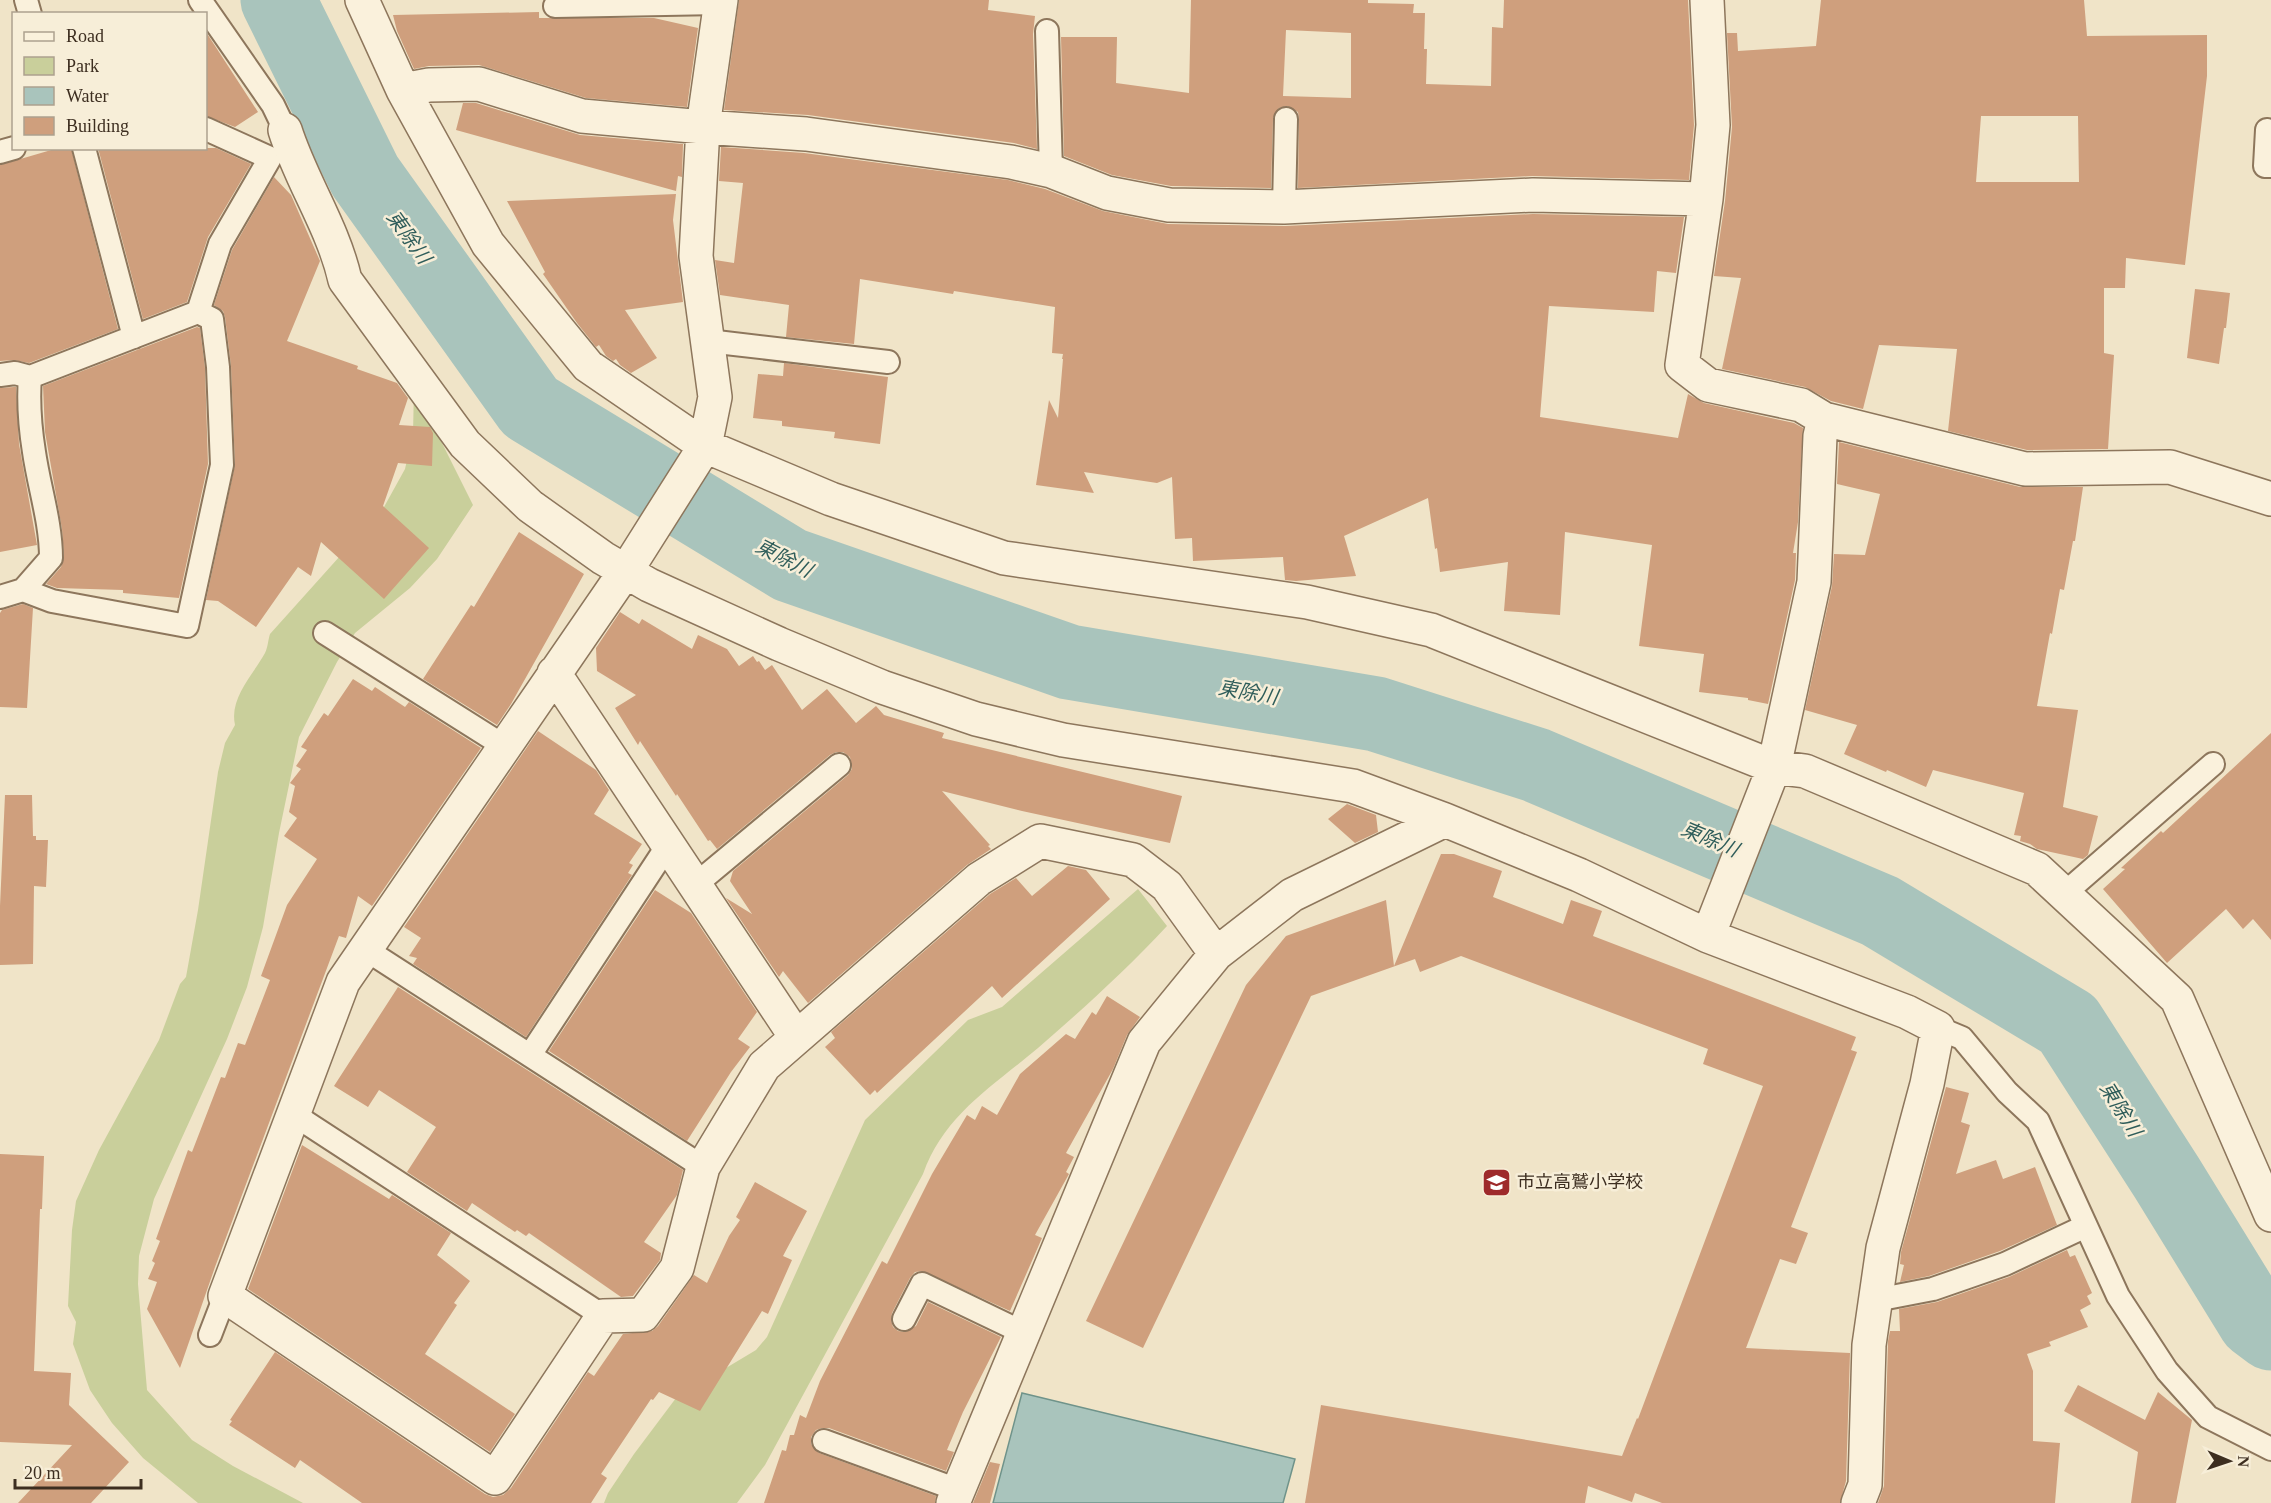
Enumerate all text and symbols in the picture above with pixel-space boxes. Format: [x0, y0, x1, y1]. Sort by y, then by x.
legend [12, 12, 207, 150]
text: Road [66, 26, 104, 46]
text: Park [66, 56, 99, 76]
text: Water [66, 86, 109, 106]
text: Building [66, 116, 129, 136]
water label: 東除川 [382, 206, 437, 269]
water label: 東除川 [752, 535, 818, 582]
water label: 東除川 [1217, 676, 1281, 708]
water label: 東除川 [1678, 817, 1744, 862]
water label: 東除川 [2096, 1078, 2147, 1142]
school or university icon: 市立高鷲小学校 [1480, 1166, 1512, 1198]
place label: 市立高鷲小学校 [1517, 1172, 1643, 1192]
north arrow [2199, 1431, 2259, 1491]
scale bar [15, 1452, 141, 1490]
text: N [2235, 1455, 2252, 1468]
text: 20 m [24, 1463, 61, 1483]

